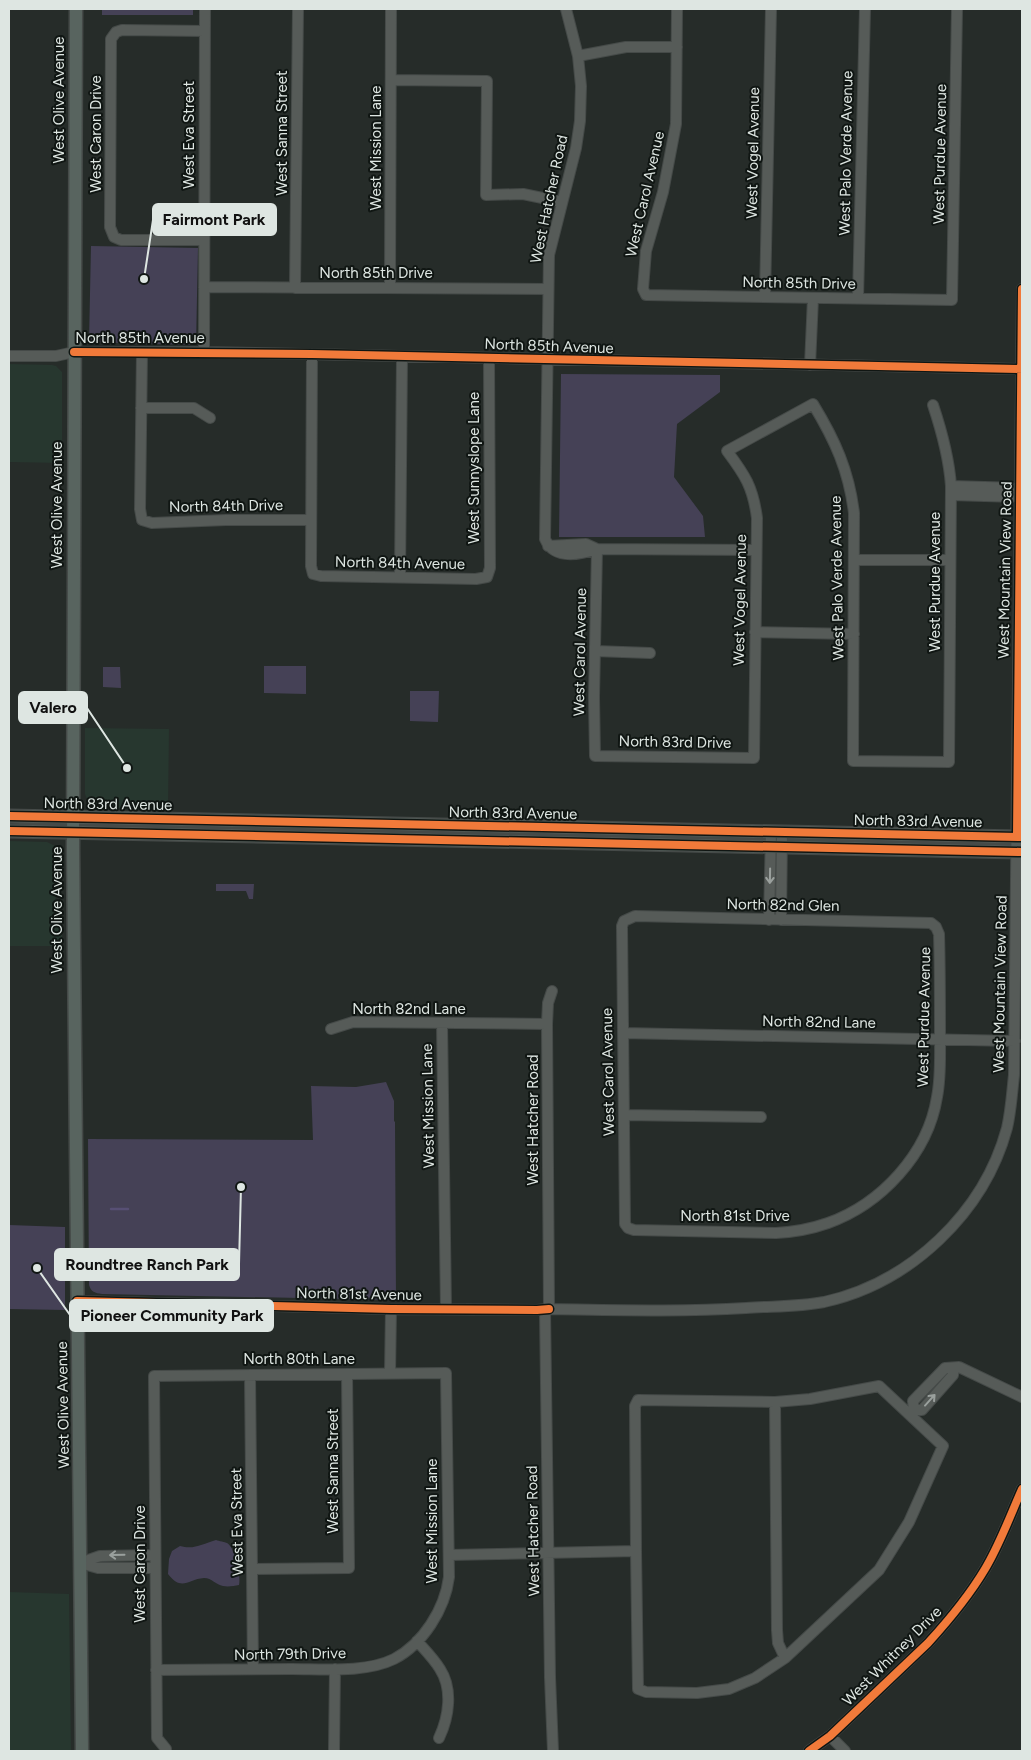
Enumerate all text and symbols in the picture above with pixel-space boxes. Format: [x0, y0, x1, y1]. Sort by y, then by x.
street label: West Olive Avenue [50, 36, 68, 164]
street label: West Sanna Street [273, 70, 291, 196]
street label: West Palo Verde Avenue [836, 71, 856, 235]
street label: West Caron Drive [87, 75, 105, 193]
street label: West Eva Street [180, 81, 198, 189]
street label: West Purdue Avenue [930, 84, 950, 224]
street label: West Mission Lane [367, 86, 385, 210]
street label: West Vogel Avenue [743, 87, 763, 219]
street label: West Carol Avenue [622, 129, 668, 259]
street label: West Hatcher Road [527, 133, 571, 265]
callout: Fairmont Park [153, 204, 276, 235]
text: Fairmont Park [163, 210, 266, 229]
street label: North 85th Drive [319, 264, 433, 282]
street label: North 85th Drive [742, 273, 856, 293]
street label: North 85th Avenue [75, 329, 205, 347]
street label: North 85th Avenue [484, 335, 614, 357]
street label: West Sunnyslope Lane [465, 392, 483, 544]
street label: West Olive Avenue [48, 441, 66, 569]
street label: West Mountain View Road [994, 481, 1016, 659]
street label: North 84th Drive [169, 496, 283, 516]
street label: West Palo Verde Avenue [827, 496, 847, 660]
street label: West Purdue Avenue [926, 512, 944, 652]
street label: West Vogel Avenue [730, 534, 750, 666]
street label: North 84th Avenue [335, 553, 465, 573]
street label: West Carol Avenue [570, 588, 590, 716]
callout: Valero [19, 692, 87, 723]
text: Valero [29, 698, 77, 717]
street label: North 83rd Drive [618, 732, 732, 752]
street label: North 83rd Avenue [43, 794, 173, 814]
street label: North 83rd Avenue [448, 803, 578, 823]
street label: North 83rd Avenue [853, 811, 983, 831]
street label: West Olive Avenue [48, 846, 66, 974]
one-way arrow [765, 867, 775, 883]
street label: North 82nd Glen [726, 895, 840, 915]
street label: West Mountain View Road [989, 895, 1011, 1073]
street label: West Purdue Avenue [914, 947, 934, 1087]
street label: North 82nd Lane [352, 1000, 466, 1018]
street label: West Carol Avenue [598, 1008, 618, 1136]
street label: North 82nd Lane [762, 1012, 876, 1032]
street label: West Mission Lane [418, 1043, 438, 1169]
street label: West Hatcher Road [524, 1055, 542, 1185]
street label: North 81st Drive [680, 1207, 790, 1225]
callout: Roundtree Ranch Park [55, 1249, 239, 1280]
text: Roundtree Ranch Park [65, 1255, 229, 1274]
street label: North 81st Avenue [296, 1284, 422, 1304]
callout: Pioneer Community Park [70, 1300, 273, 1331]
text: Pioneer Community Park [80, 1306, 264, 1325]
street label: West Olive Avenue [53, 1341, 73, 1469]
street label: North 80th Lane [243, 1350, 355, 1368]
one-way arrow [924, 1394, 936, 1407]
street label: West Sanna Street [324, 1408, 342, 1534]
street label: West Mission Lane [423, 1459, 441, 1583]
street label: West Hatcher Road [523, 1465, 543, 1597]
street label: West Eva Street [227, 1467, 247, 1576]
street label: West Caron Drive [131, 1505, 149, 1623]
one-way arrow [109, 1550, 126, 1560]
street label: West Whitney Drive [839, 1603, 945, 1709]
street label: North 79th Drive [234, 1644, 346, 1664]

